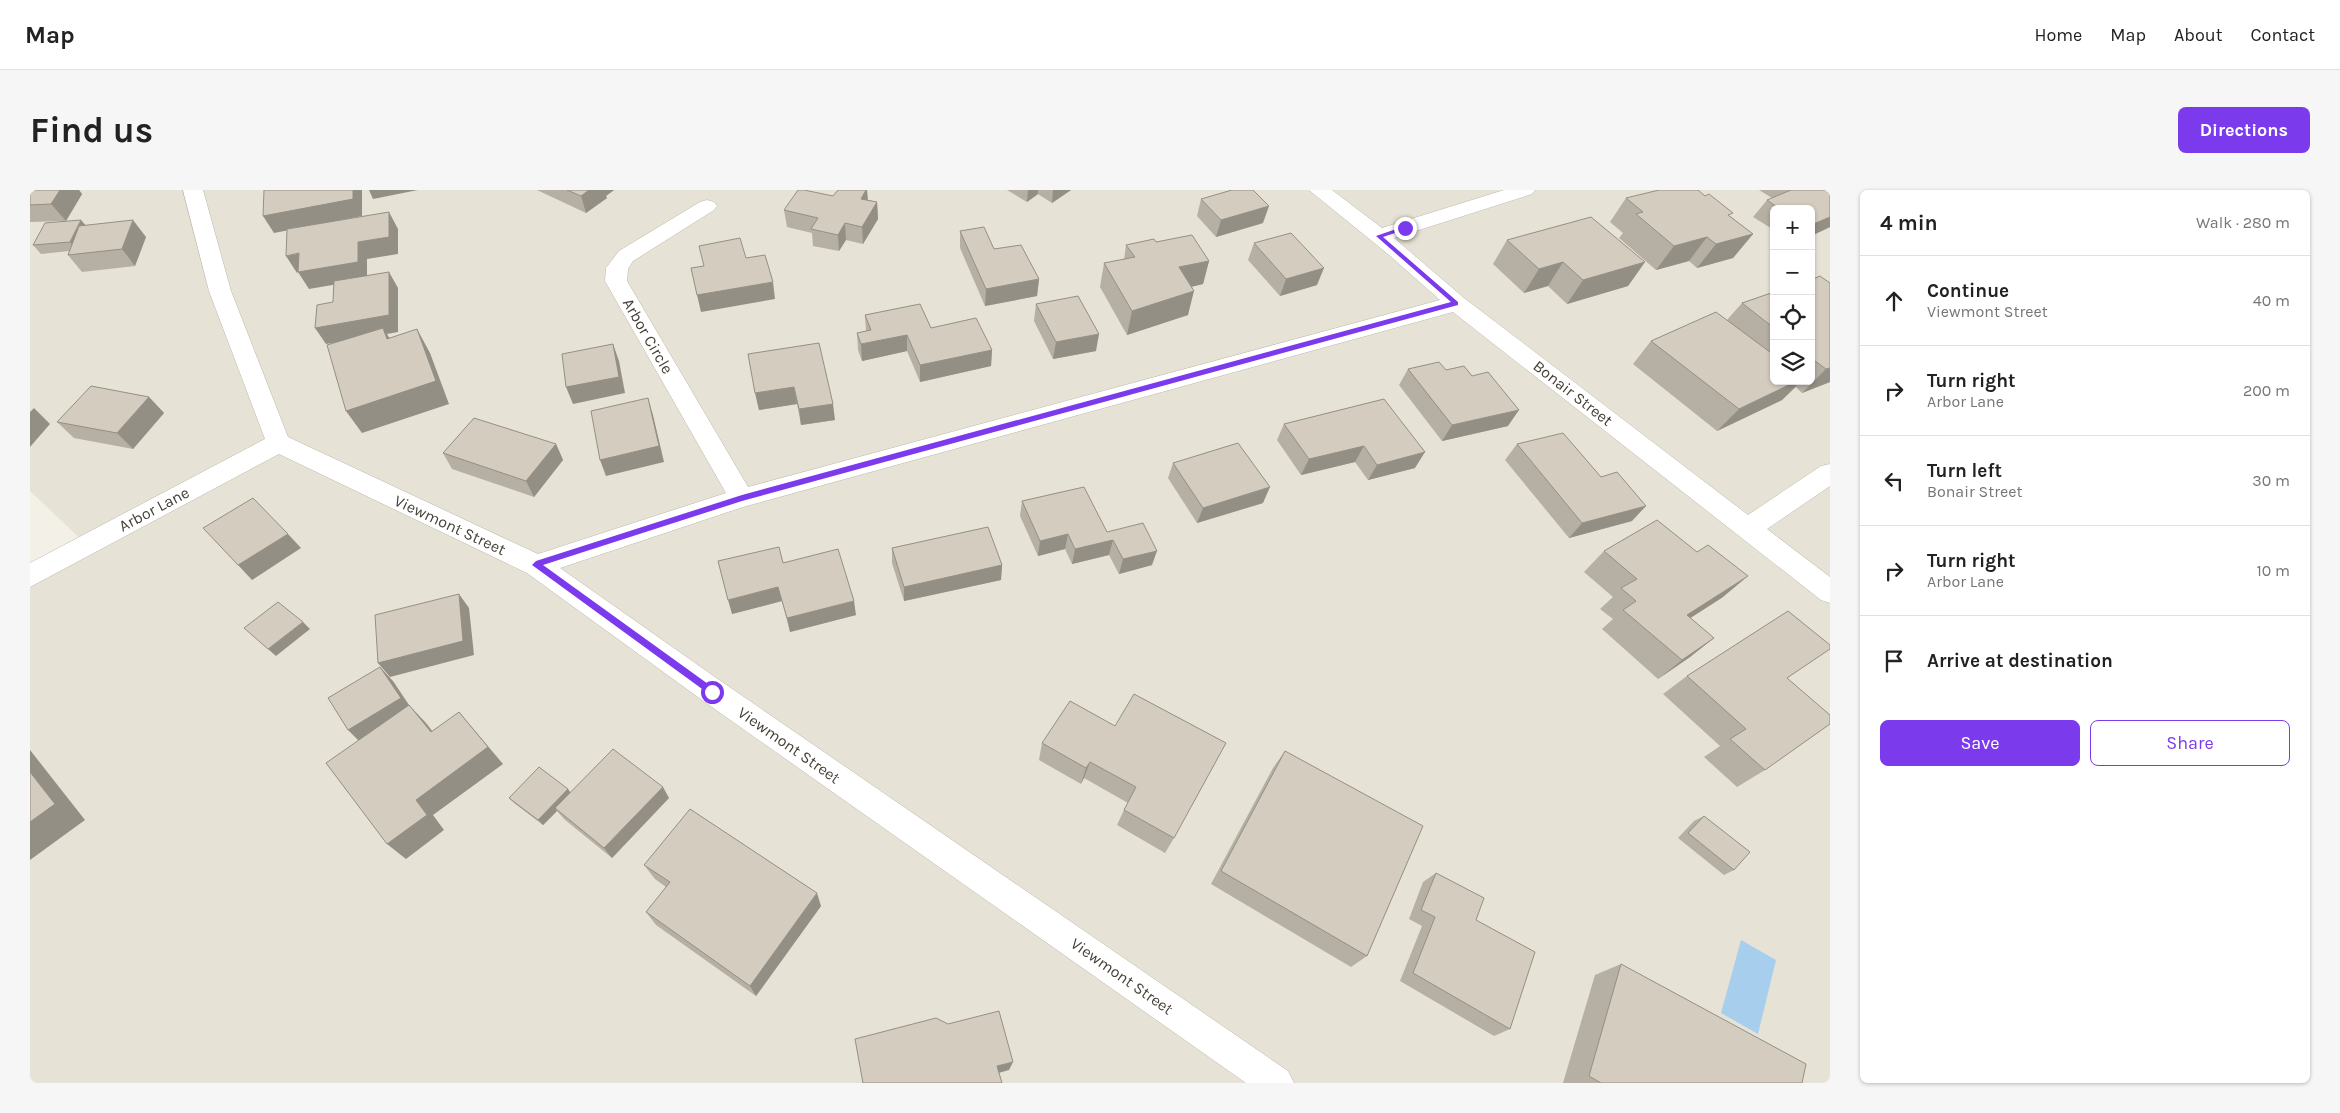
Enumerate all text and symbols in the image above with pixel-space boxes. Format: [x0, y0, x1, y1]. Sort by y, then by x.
text: Map [25, 21, 75, 49]
text: Home [2034, 24, 2082, 46]
text: Map [2110, 24, 2146, 46]
text: About [2174, 24, 2223, 46]
text: Contact [2251, 24, 2315, 46]
button: Directions [2178, 107, 2310, 153]
text: Find us [30, 110, 153, 151]
map controls [1770, 205, 1815, 385]
button: + [1770, 205, 1815, 250]
text: 4 min [1880, 211, 1938, 235]
text: Walk · 280 m [2196, 213, 2290, 232]
route end [1394, 217, 1417, 240]
button: − [1770, 250, 1815, 295]
text: Continue [1927, 280, 2009, 302]
icon: ahead [1880, 287, 1908, 315]
text: 40 m [2253, 291, 2290, 310]
street label: Arbor Circle [619, 295, 677, 377]
button: locate [1770, 295, 1815, 340]
text: Viewmont Street [1927, 302, 2048, 321]
button: layers [1770, 340, 1815, 385]
street label: Bonair Street [1530, 356, 1616, 430]
text: Turn right [1927, 370, 2016, 392]
icon: right [1880, 377, 1908, 405]
text: 200 m [2243, 381, 2290, 400]
text: Arbor Lane [1927, 392, 2004, 411]
text: Turn left [1927, 460, 2002, 482]
icon: left [1880, 467, 1908, 495]
text: 30 m [2252, 471, 2290, 490]
text: Bonair Street [1927, 482, 2022, 501]
street label: Arbor Lane [116, 483, 192, 535]
street label: Viewmont Street [391, 491, 509, 559]
text: Turn right [1927, 550, 2016, 572]
icon: right [1880, 557, 1908, 585]
text: 10 m [2256, 561, 2290, 580]
text: Arbor Lane [1927, 572, 2004, 591]
icon: arrive [1880, 647, 1908, 675]
text: Arrive at destination [1927, 650, 2113, 672]
route start [701, 681, 724, 704]
street label: Viewmont Street [734, 703, 844, 787]
button: Save [1880, 720, 2080, 766]
button: Share [2090, 720, 2290, 766]
street label: Viewmont Street [1067, 934, 1177, 1018]

